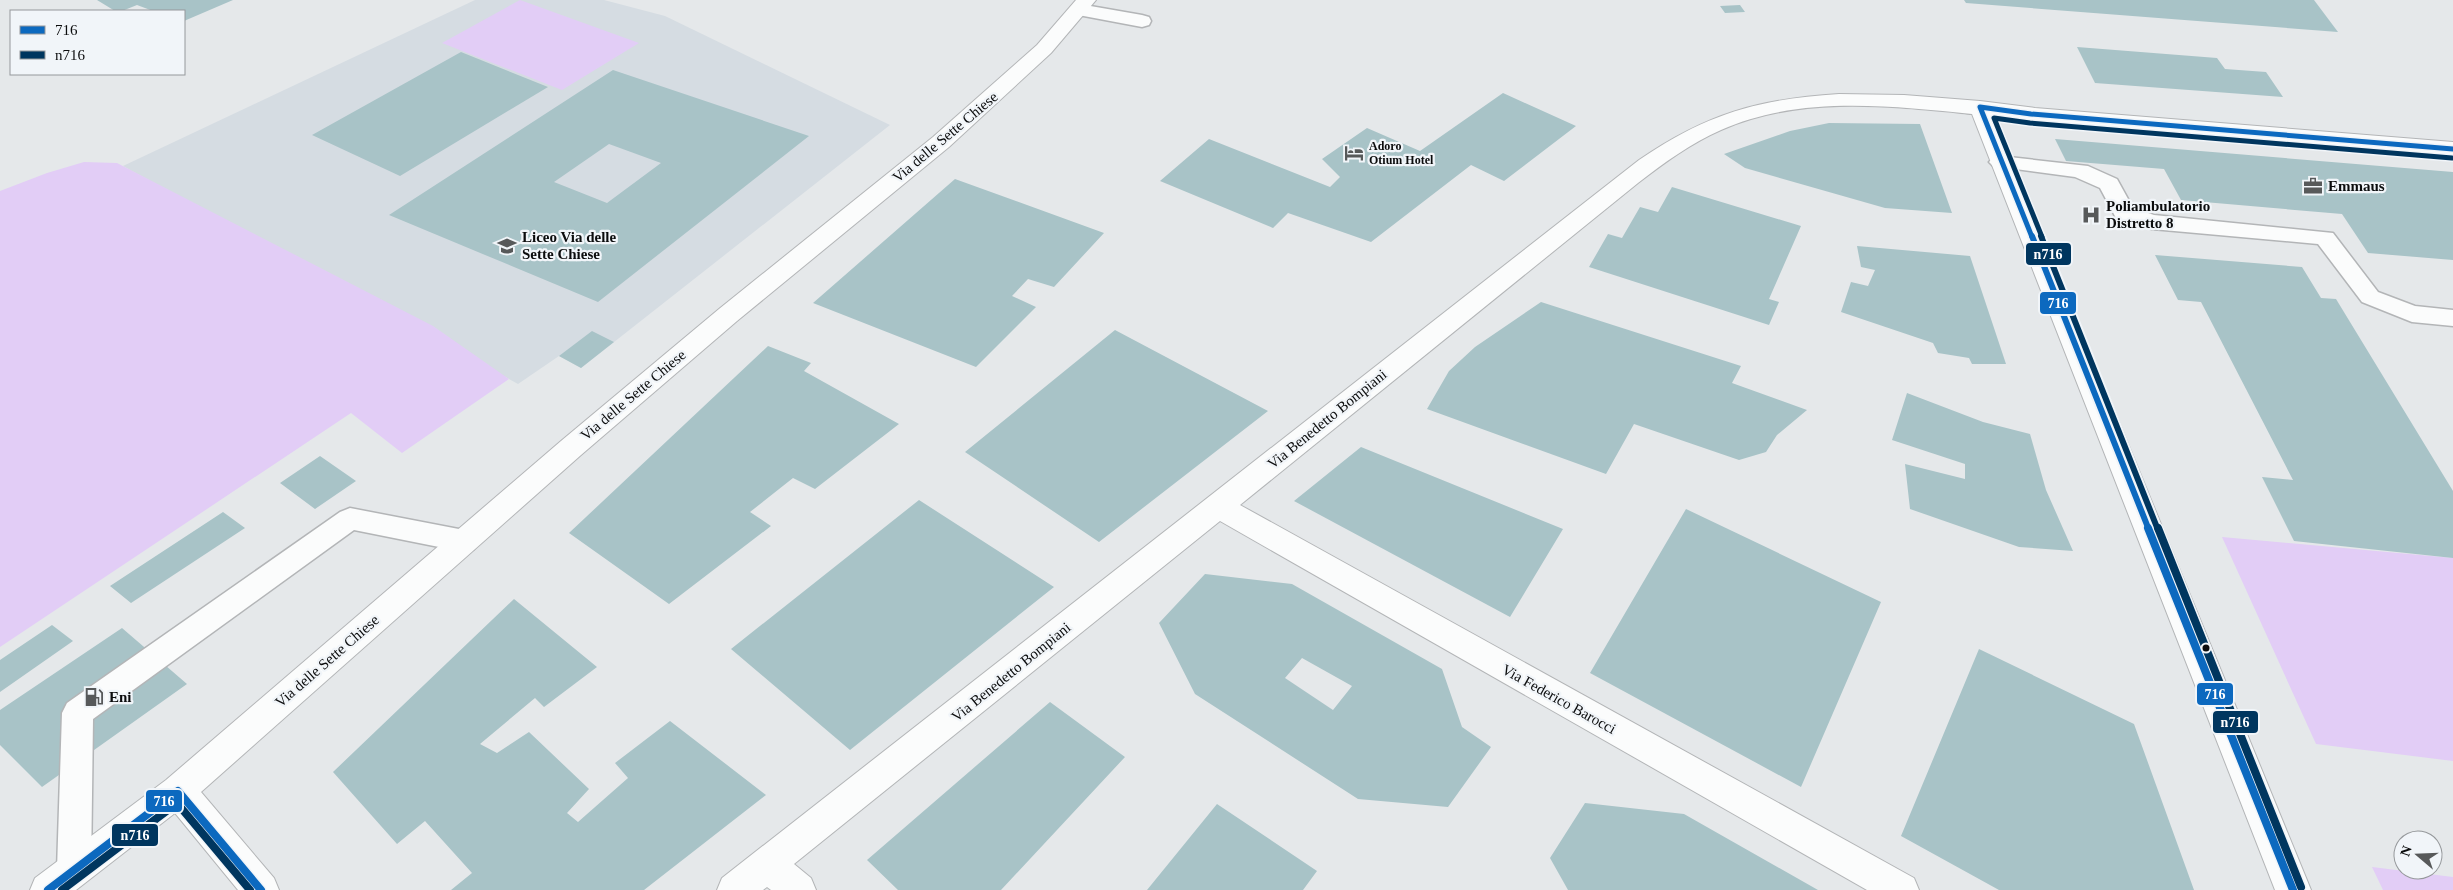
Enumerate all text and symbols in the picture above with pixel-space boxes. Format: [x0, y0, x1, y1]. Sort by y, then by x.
legend [10, 10, 185, 75]
text: 716 [55, 22, 78, 38]
text: n716 [55, 47, 86, 63]
street label: Via delle Sette Chiese [889, 88, 1001, 186]
place label: Adoro Otium Hotel [1369, 139, 1434, 167]
hotel icon: Adoro Otium Hotel [1343, 142, 1365, 164]
office icon: Emmaus [2302, 175, 2324, 197]
place label: Emmaus [2328, 178, 2385, 194]
place label: Poliambulatorio Distretto 8 [2106, 198, 2210, 231]
hospital icon: Poliambulatorio Distretto 8 [2080, 204, 2102, 226]
place label: Liceo Via delle Sette Chiese [522, 229, 616, 262]
school or university icon: Liceo Via delle Sette Chiese [496, 235, 518, 257]
line badge: n716 [2025, 242, 2072, 266]
text: n716 [2034, 247, 2062, 262]
line badge: 716 [2039, 291, 2077, 315]
text: 716 [2048, 296, 2069, 311]
street label: Via delle Sette Chiese [577, 346, 689, 444]
street label: Via Benedetto Bompiani [1264, 366, 1390, 472]
street label: Via delle Sette Chiese [272, 611, 382, 710]
street label: Via Benedetto Bompiani [948, 619, 1074, 725]
unlabelled marker [2201, 643, 2211, 653]
street label: Via Federico Barocci [1499, 661, 1619, 737]
line badge: 716 [2196, 682, 2234, 706]
fuel station icon: Eni [83, 686, 105, 708]
text: 716 [2205, 687, 2226, 702]
place label: Eni [109, 689, 132, 705]
line badge: n716 [2212, 710, 2259, 734]
text: n716 [2221, 715, 2249, 730]
line badge: 716 [145, 789, 183, 813]
text: 716 [154, 794, 175, 809]
line badge: n716 [111, 823, 159, 847]
text: n716 [121, 828, 149, 843]
north arrow [2393, 830, 2443, 880]
text: N [2397, 844, 2415, 858]

